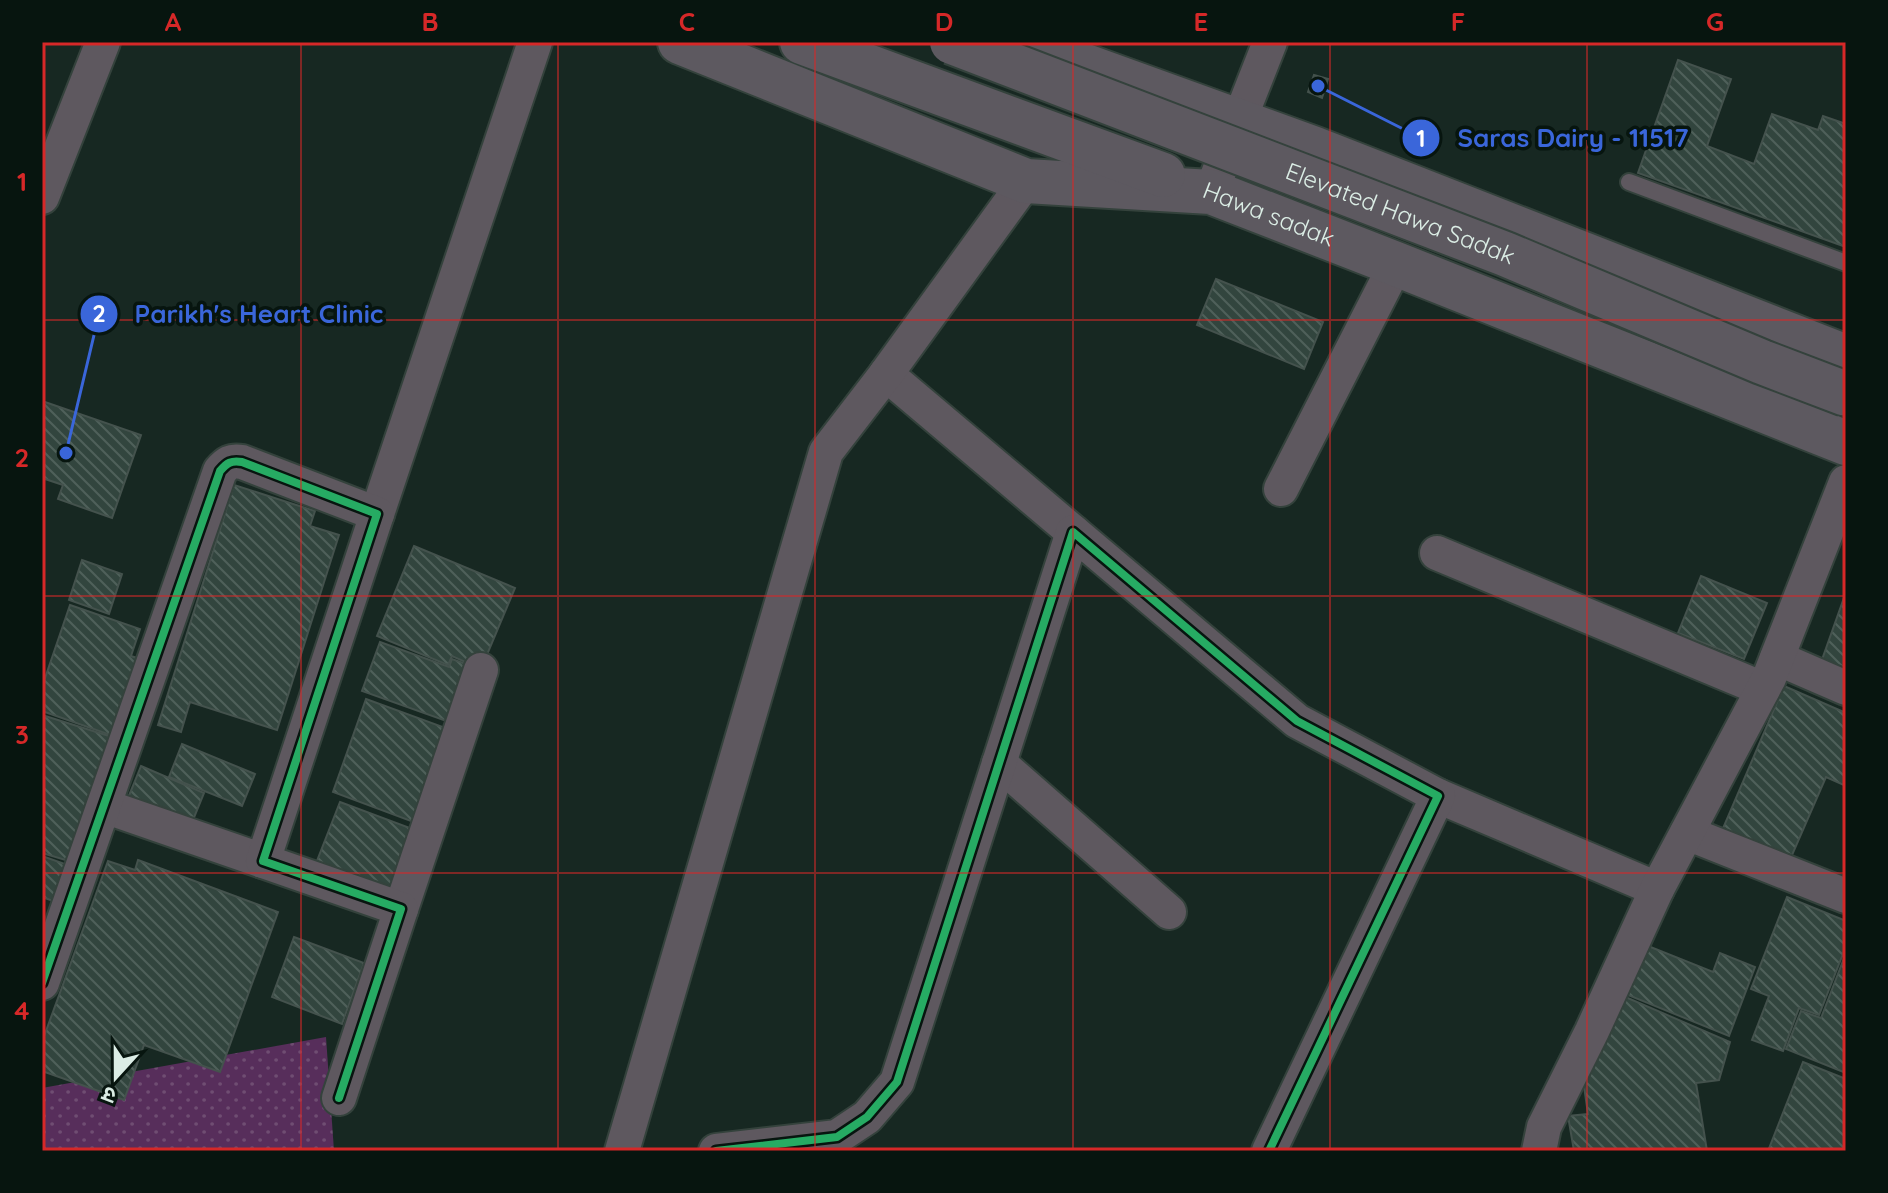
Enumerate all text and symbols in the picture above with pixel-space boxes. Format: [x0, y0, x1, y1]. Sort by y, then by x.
text: A [165, 5, 182, 38]
text: B [421, 5, 439, 38]
text: C [679, 5, 695, 38]
text: D [935, 5, 953, 38]
text: E [1194, 5, 1208, 38]
text: F [1451, 5, 1465, 38]
text: G [1706, 5, 1724, 38]
callout: Saras Dairy - 11517 [1401, 113, 1704, 163]
text: Saras Dairy - 11517 [1457, 121, 1689, 154]
text: 1 [1416, 123, 1426, 153]
street label: Elevated Hawa Sadak [1282, 155, 1520, 271]
text: 1 [17, 165, 27, 198]
street label: Hawa sadak [1199, 174, 1339, 253]
callout: Parikh's Heart Clinic [79, 289, 400, 339]
text: Parikh's Heart Clinic [135, 297, 383, 330]
text: 2 [92, 298, 106, 328]
text: 2 [15, 441, 29, 474]
text: 3 [15, 718, 29, 751]
text: 4 [14, 994, 30, 1027]
north arrow [76, 1037, 156, 1117]
text: उ [97, 1080, 120, 1111]

